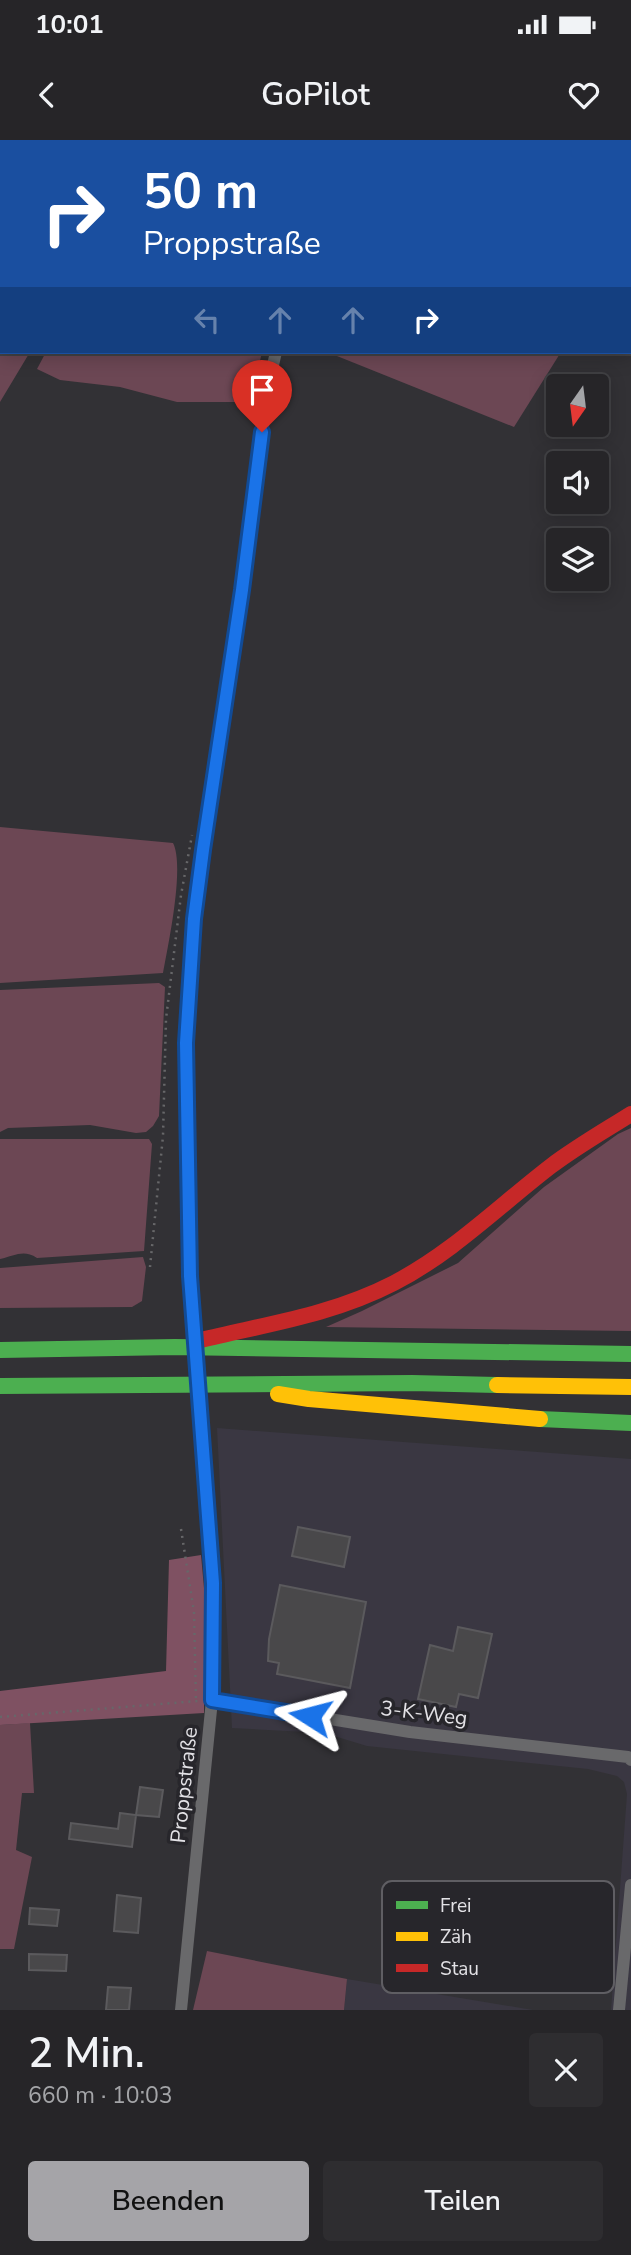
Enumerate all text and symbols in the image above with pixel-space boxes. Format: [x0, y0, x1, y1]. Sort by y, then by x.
text: 10:01 [35, 7, 104, 42]
text: GoPilot [261, 73, 370, 116]
icon: back [28, 76, 66, 114]
icon: heart [565, 76, 603, 114]
text: 50 m [143, 158, 258, 225]
icon: right [28, 168, 119, 259]
text: Proppstraße [143, 222, 321, 265]
icon: left [188, 301, 226, 339]
icon: ahead [261, 301, 299, 339]
icon: ahead [334, 301, 372, 339]
icon: right [407, 301, 445, 339]
pin [232, 360, 292, 432]
icon: arrive [243, 371, 281, 409]
north arrow [546, 374, 609, 438]
map controls [546, 374, 609, 591]
button: sound [546, 451, 609, 514]
button: layers [546, 528, 609, 591]
position arrow [273, 1679, 347, 1753]
street label: 3-K-Weg [379, 1694, 469, 1732]
street label: Proppstraße [164, 1726, 204, 1844]
legend [382, 1881, 614, 1993]
text: Frei [440, 1893, 471, 1919]
text: Zäh [440, 1924, 472, 1950]
text: Stau [440, 1956, 479, 1982]
text: 2 Min. [28, 2025, 145, 2082]
button: close [529, 2033, 603, 2107]
text: 660 m · 10:03 [28, 2080, 173, 2111]
button: Beenden [28, 2161, 309, 2241]
button: Teilen [323, 2161, 603, 2241]

